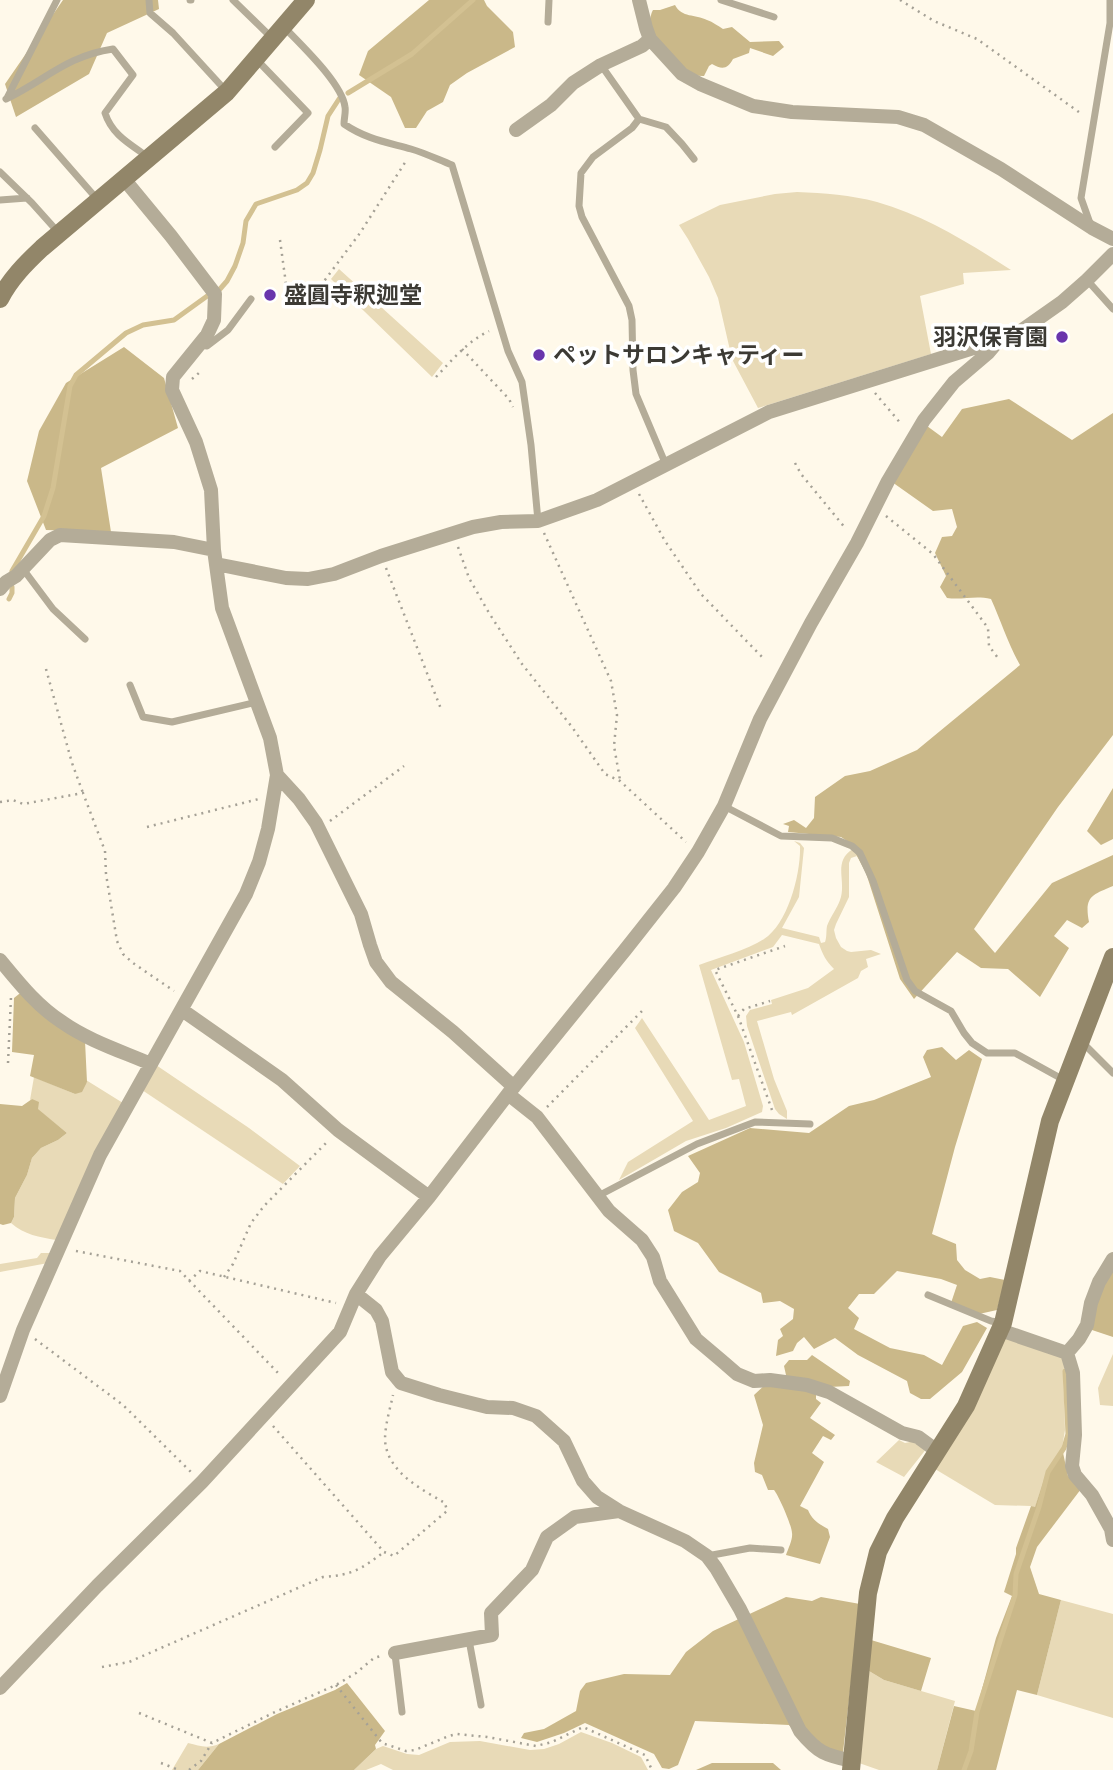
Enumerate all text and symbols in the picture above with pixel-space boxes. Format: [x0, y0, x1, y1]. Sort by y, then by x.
place label: 盛圓寺釈迦堂 [284, 279, 422, 311]
marker: 盛圓寺釈迦堂 [262, 287, 278, 303]
place label: 羽沢保育園 [933, 321, 1048, 353]
marker: 羽沢保育園 [1054, 329, 1070, 345]
place label: ペットサロンキャティー [553, 339, 805, 371]
marker: ペットサロンキャティー [531, 347, 547, 363]

